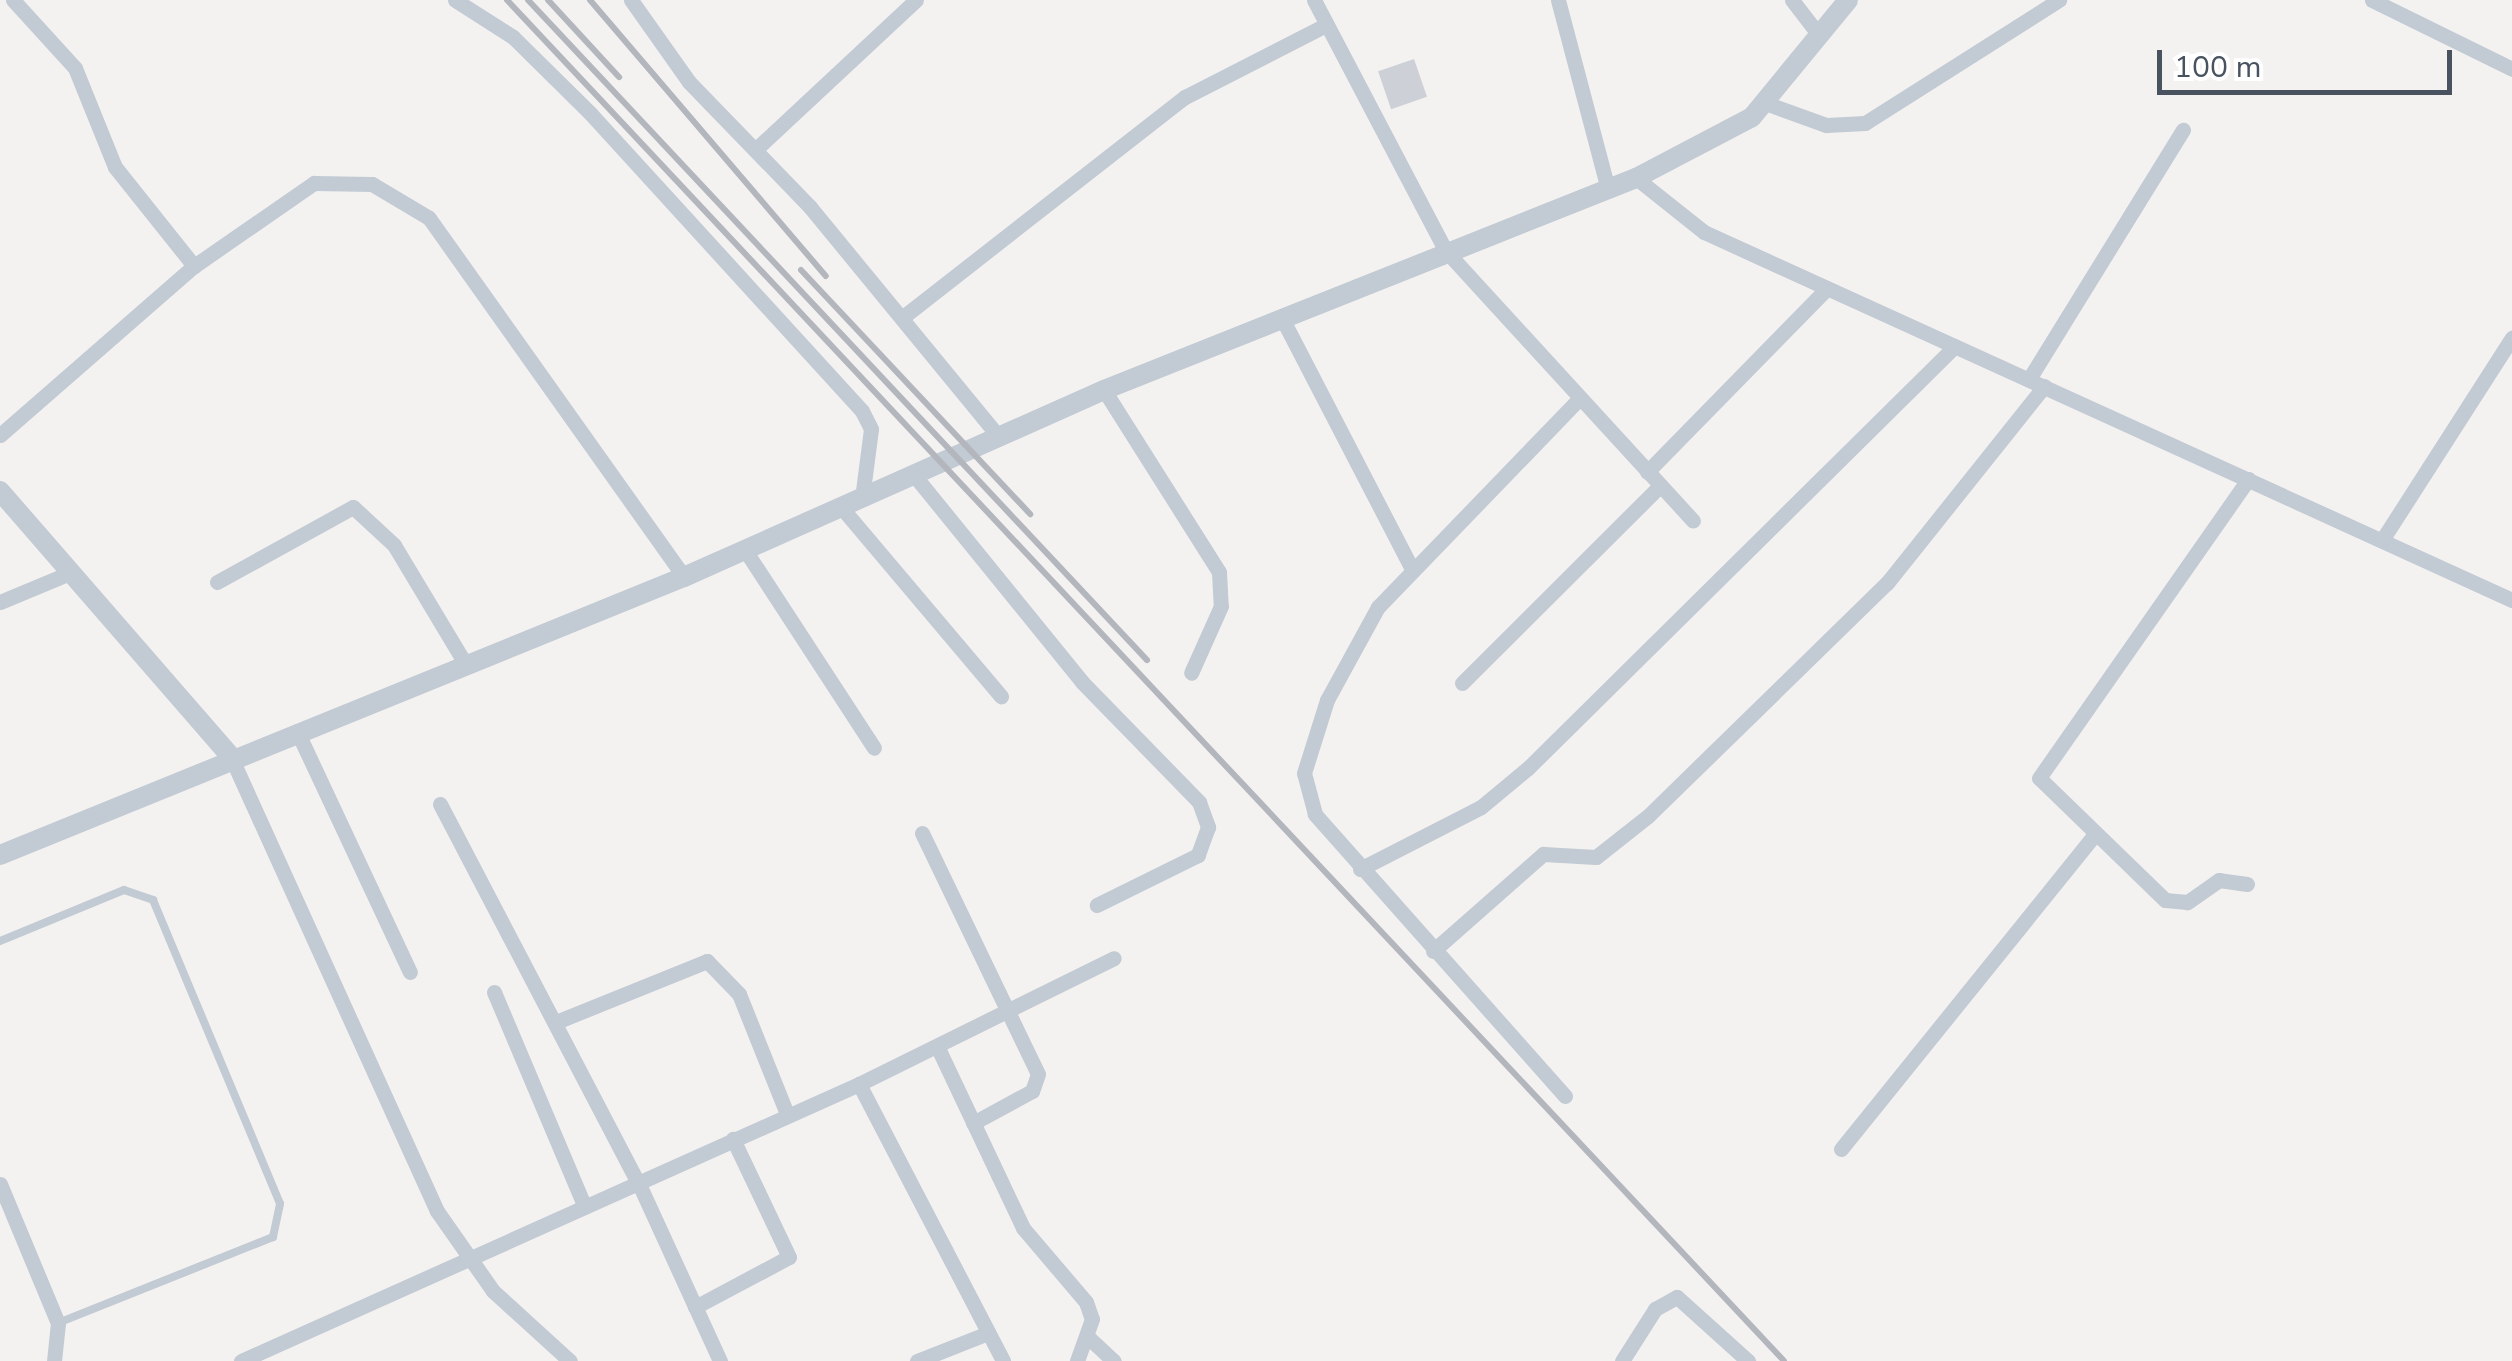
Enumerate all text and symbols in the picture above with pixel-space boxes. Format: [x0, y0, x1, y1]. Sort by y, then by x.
scale bar [2162, 30, 2457, 92]
text: 100 m [2174, 47, 2261, 88]

